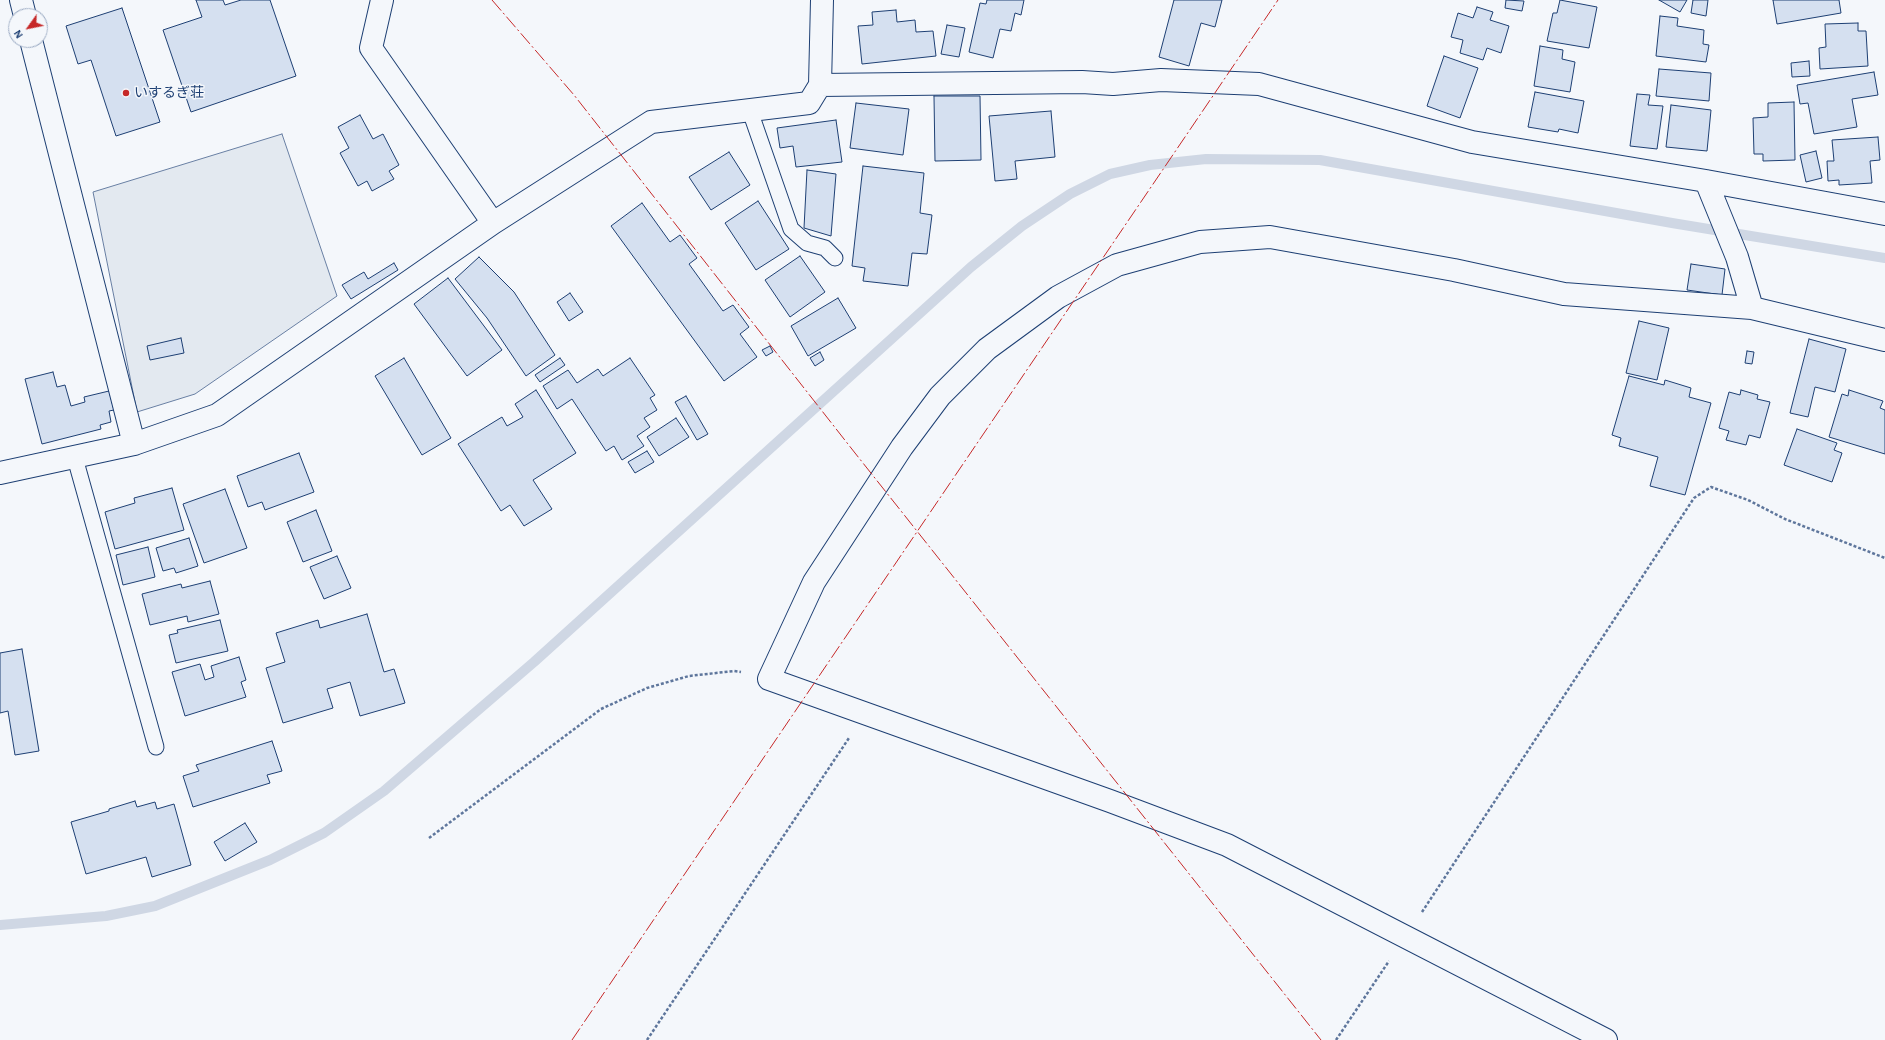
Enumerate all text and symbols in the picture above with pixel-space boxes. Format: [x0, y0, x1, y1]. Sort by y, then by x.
north arrow [8, 8, 48, 48]
text: N [12, 28, 25, 40]
place label: いするぎ荘 [134, 85, 204, 101]
marker: いするぎ荘 [121, 88, 131, 98]

